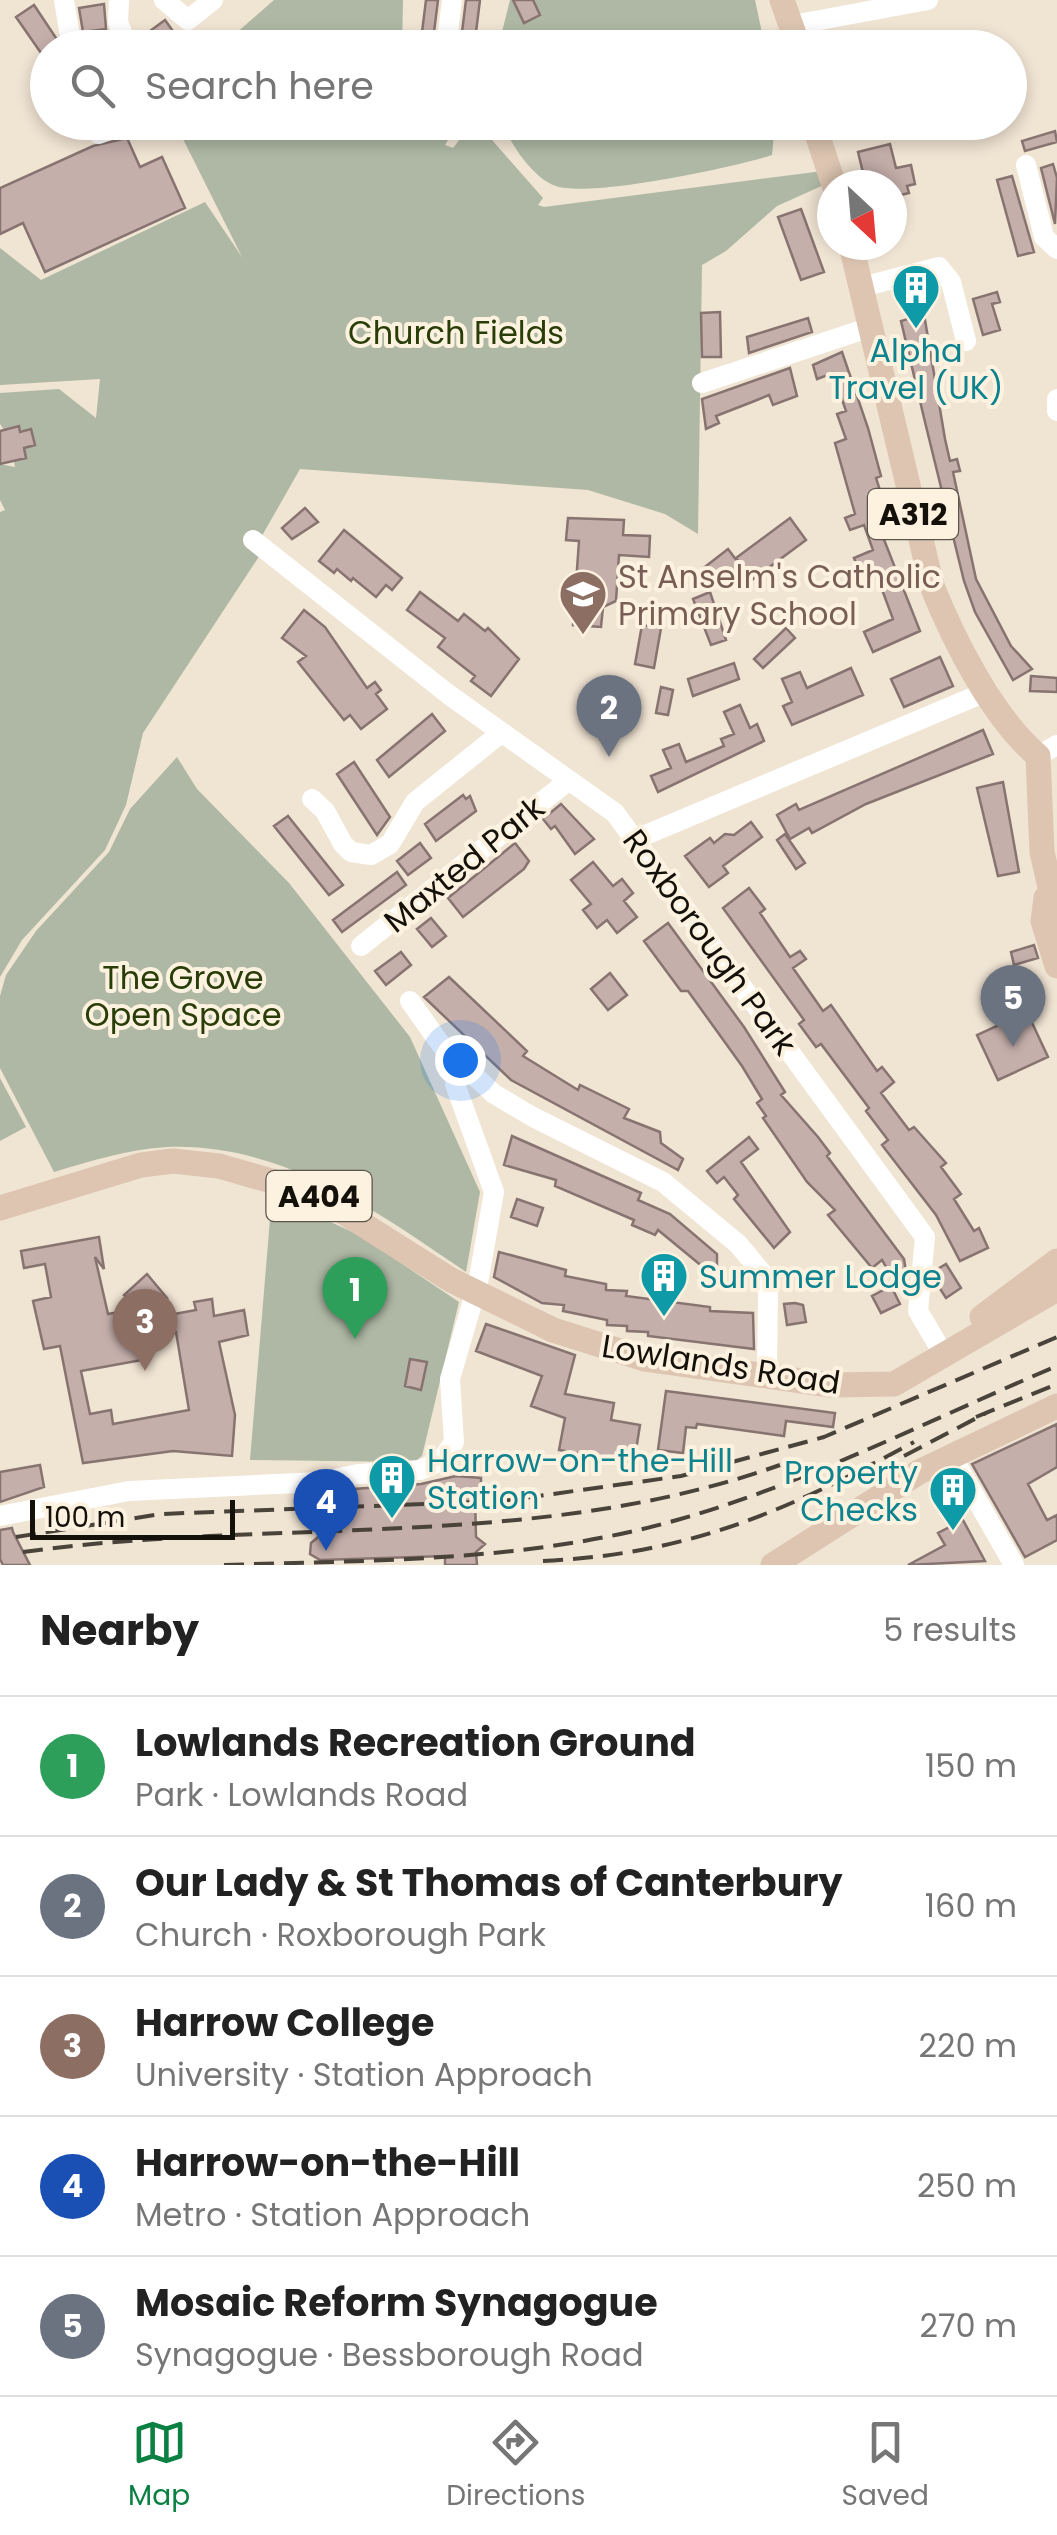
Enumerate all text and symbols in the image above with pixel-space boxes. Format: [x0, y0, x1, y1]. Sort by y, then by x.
search box [30, 30, 1027, 140]
icon: search [65, 58, 120, 113]
text: Search here [145, 59, 374, 112]
north arrow [817, 170, 907, 260]
building icon: Alpha Travel (UK) [890, 262, 942, 330]
park label: Church Fields [348, 310, 564, 355]
place label: Alpha Travel (UK) [829, 328, 1003, 410]
road number: A312 [868, 489, 958, 539]
place label: St Anselm's Catholic Primary School [618, 554, 941, 636]
school or university icon: St Anselm's Catholic Primary School [557, 568, 609, 636]
pin: 2 [576, 674, 642, 757]
street label: Maxted Park [374, 785, 554, 943]
street label: Roxborough Park [613, 820, 808, 1065]
park label: The Grove Open Space [85, 955, 281, 1037]
pin: 5 [980, 964, 1046, 1047]
your location [435, 1035, 486, 1086]
road number: A404 [266, 1171, 372, 1221]
building icon: Summer Lodge [638, 1250, 690, 1318]
place label: Summer Lodge [699, 1254, 942, 1299]
pin: 1 [322, 1256, 388, 1339]
pin: 3 [112, 1288, 178, 1371]
street label: Lowlands Road [599, 1323, 843, 1405]
place label: Harrow-on-the-Hill Station [427, 1438, 733, 1520]
place label: Property Checks [784, 1450, 918, 1532]
building icon: Harrow-on-the-Hill Station [366, 1452, 418, 1520]
building icon: Property Checks [927, 1464, 979, 1532]
pin: 4 [294, 1468, 358, 1551]
scale bar [30, 1495, 235, 1540]
text: 100 m [45, 1498, 125, 1537]
text: Nearby [40, 1601, 199, 1660]
text: 5 results [883, 1607, 1017, 1652]
text: Lowlands Recreation Ground [135, 1716, 696, 1769]
text: 1 [66, 1743, 79, 1788]
text: 150 m [925, 1743, 1017, 1788]
text: Park · Lowlands Road [135, 1772, 468, 1817]
text: Our Lady & St Thomas of Canterbury [135, 1856, 843, 1909]
text: 2 [63, 1883, 82, 1928]
text: 160 m [925, 1883, 1017, 1928]
text: Church · Roxborough Park [135, 1912, 546, 1957]
text: Harrow College [135, 1996, 434, 2049]
text: 3 [63, 2023, 82, 2068]
text: 220 m [919, 2023, 1017, 2068]
text: University · Station Approach [135, 2052, 593, 2097]
text: Harrow-on-the-Hill [135, 2136, 520, 2189]
text: 4 [62, 2163, 83, 2208]
text: 250 m [917, 2163, 1017, 2208]
text: Metro · Station Approach [135, 2192, 530, 2237]
text: Mosaic Reform Synagogue [135, 2276, 658, 2329]
text: 5 [62, 2303, 83, 2348]
text: 270 m [920, 2303, 1017, 2348]
text: Synagogue · Bessborough Road [135, 2332, 644, 2377]
tab: Map [128, 2415, 190, 2517]
tab: Directions [446, 2415, 585, 2517]
tab: Saved [842, 2415, 929, 2517]

